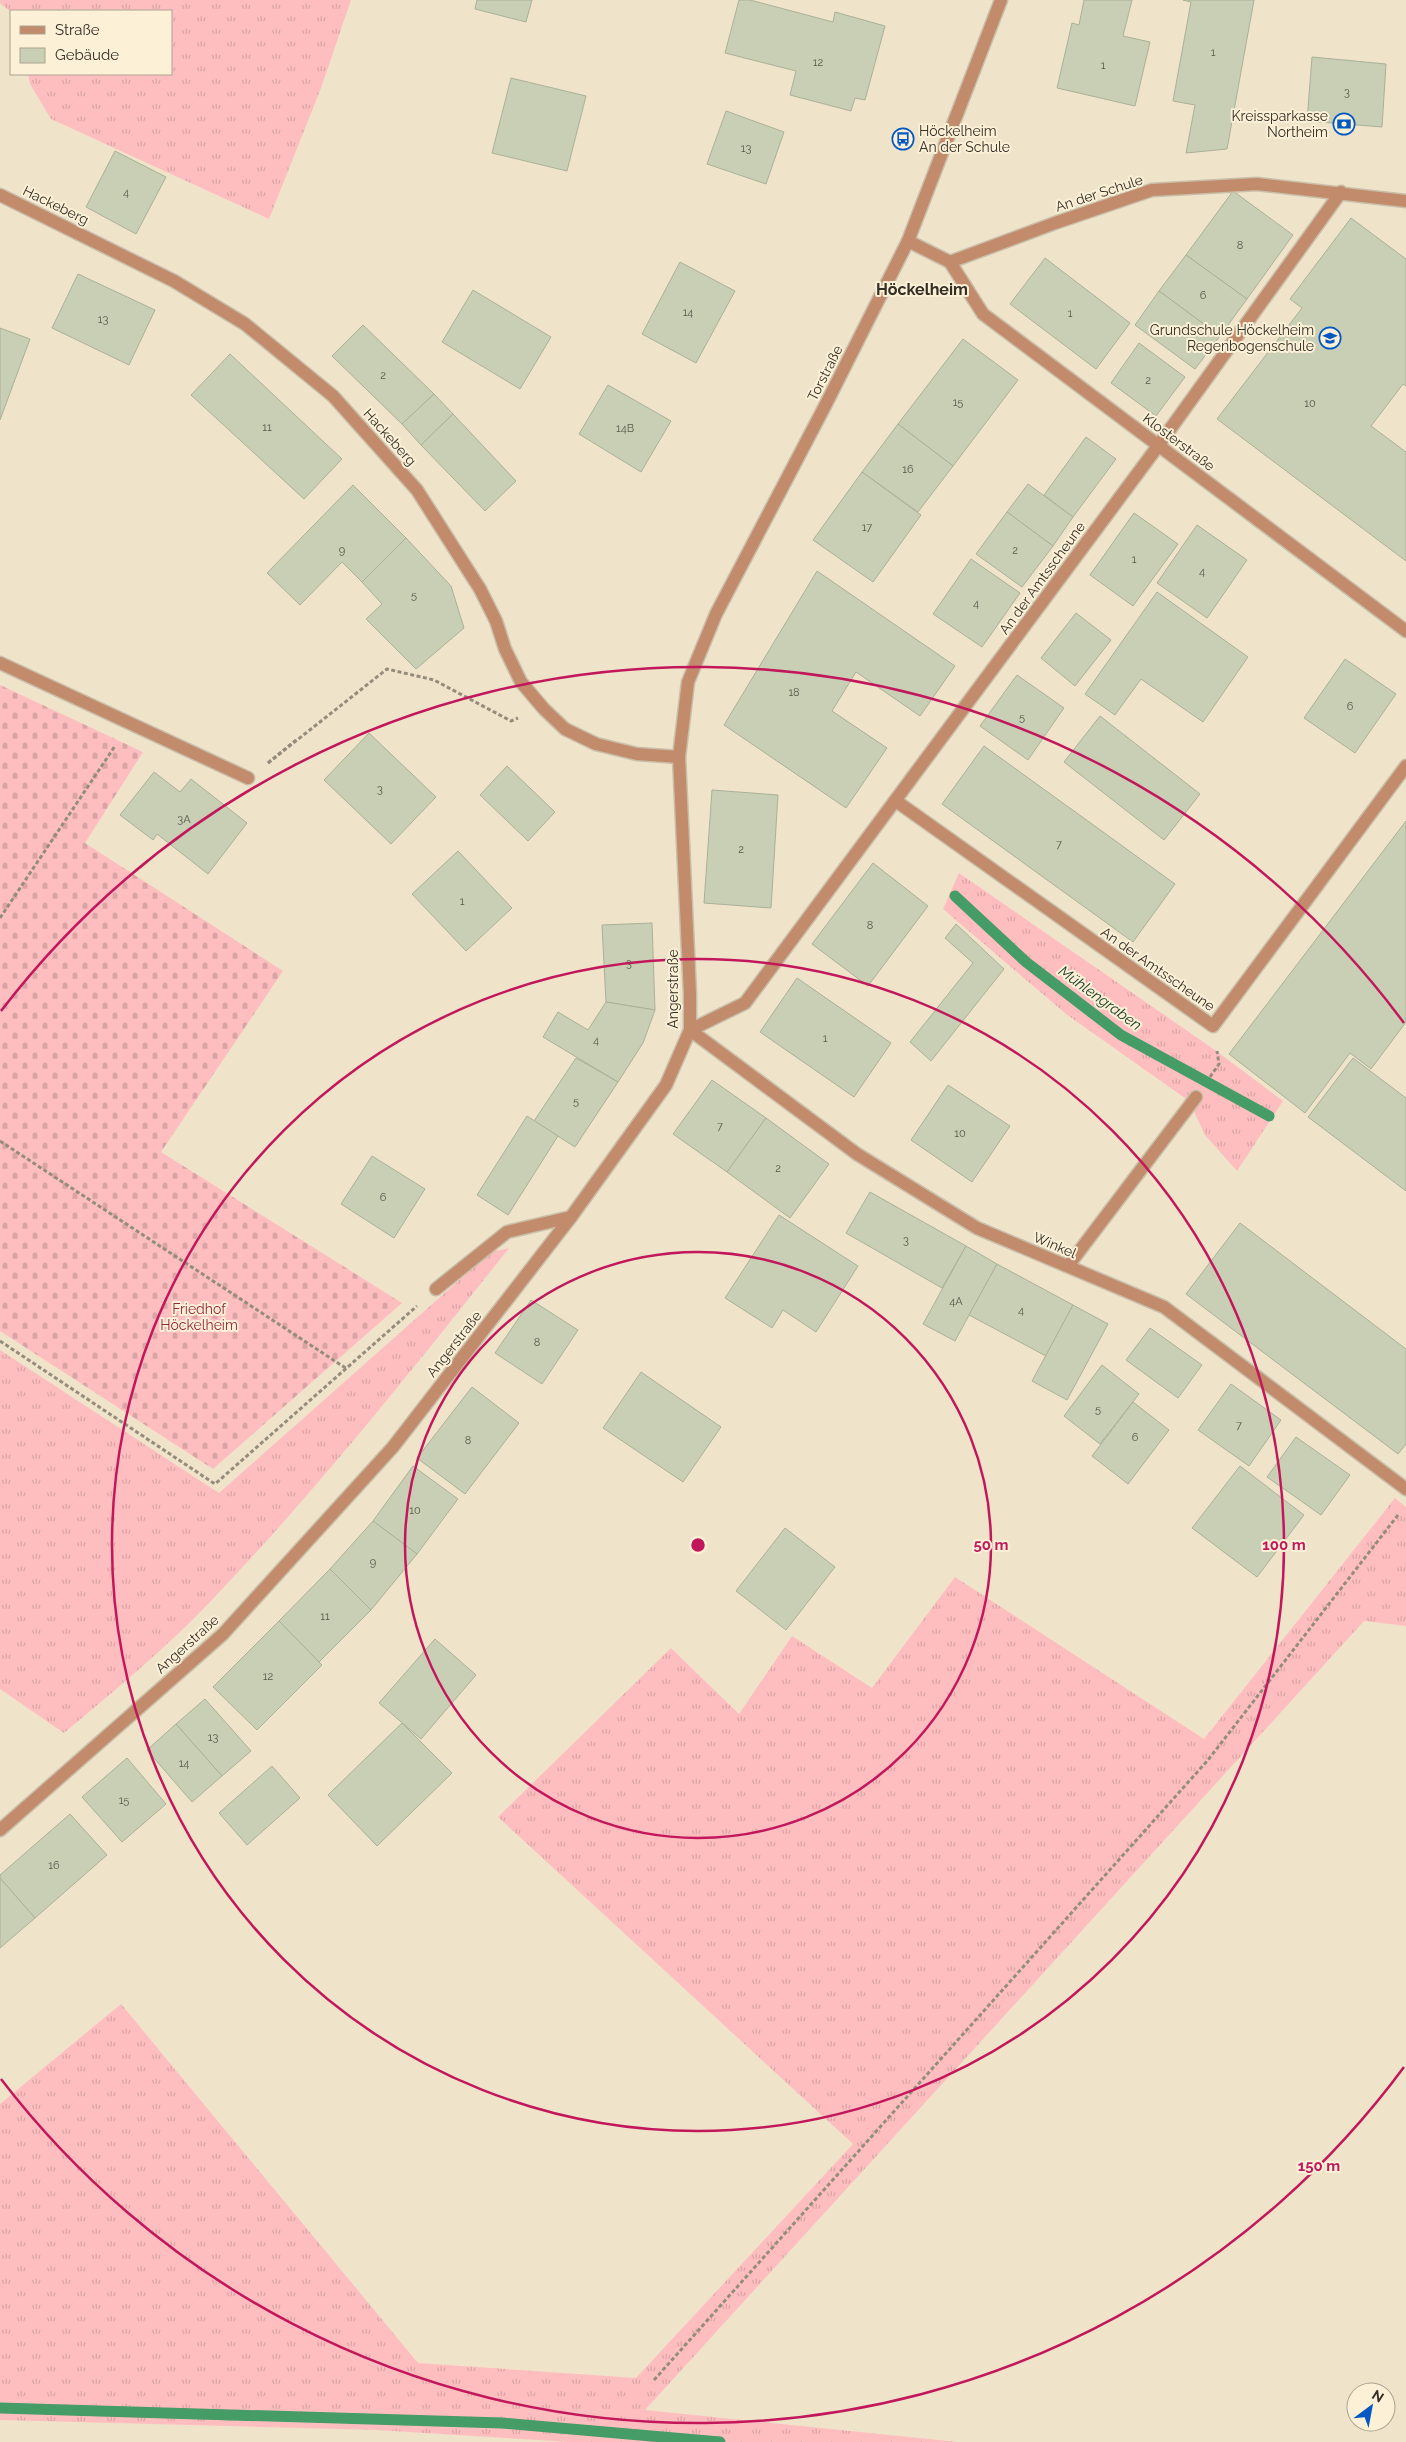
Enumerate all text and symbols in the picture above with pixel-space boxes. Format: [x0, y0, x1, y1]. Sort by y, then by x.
legend [10, 10, 172, 75]
text: Straße [55, 21, 100, 39]
text: Gebäude [55, 46, 119, 64]
house number: 1 [1211, 46, 1216, 59]
house number: 12 [813, 56, 823, 69]
house number: 1 [1101, 59, 1106, 72]
house number: 3 [1344, 86, 1350, 99]
place label: Kreissparkasse Northeim [1232, 108, 1328, 140]
bank icon: Kreissparkasse Northeim [1332, 112, 1356, 136]
place label: Höckelheim An der Schule [919, 123, 1010, 155]
bus stop icon: Höckelheim An der Schule [891, 127, 915, 151]
house number: 13 [741, 142, 751, 155]
street label: An der Schule [1053, 171, 1145, 215]
street label: Hackeberg [21, 182, 91, 228]
house number: 4 [123, 186, 129, 199]
house number: 8 [1237, 239, 1243, 252]
district label: Höckelheim [876, 280, 968, 299]
house number: 6 [1200, 289, 1207, 302]
house number: 14 [683, 306, 693, 319]
house number: 1 [1068, 307, 1073, 320]
house number: 13 [98, 313, 108, 326]
place label: Grundschule Höckelheim Regenbogenschule [1150, 322, 1314, 354]
school or university icon: Grundschule Höckelheim Regenbogenschule [1318, 326, 1342, 350]
street label: Torstraße [804, 343, 846, 403]
house number: 2 [380, 369, 386, 382]
house number: 2 [1145, 374, 1151, 387]
house number: 15 [953, 396, 963, 409]
house number: 10 [1304, 397, 1316, 410]
street label: Hackeberg [360, 405, 420, 469]
street label: Klosterstraße [1140, 410, 1218, 474]
house number: 11 [262, 421, 272, 434]
house number: 14B [616, 422, 634, 435]
house number: 16 [902, 463, 914, 476]
street label: An der Amtsscheune [996, 519, 1088, 637]
house number: 17 [862, 521, 872, 534]
house number: 9 [339, 544, 345, 557]
house number: 2 [1012, 544, 1018, 557]
house number: 1 [1132, 553, 1137, 566]
house number: 4 [1199, 565, 1205, 578]
house number: 5 [411, 589, 417, 602]
house number: 4 [973, 597, 979, 610]
house number: 18 [788, 686, 800, 699]
house number: 6 [1347, 700, 1354, 713]
house number: 5 [1019, 711, 1025, 724]
house number: 3 [377, 783, 383, 796]
house number: 3A [177, 813, 191, 826]
house number: 7 [1056, 838, 1062, 851]
house number: 2 [738, 843, 744, 856]
house number: 1 [460, 895, 465, 908]
house number: 8 [867, 919, 873, 932]
street label: An der Amtsscheune [1098, 924, 1218, 1014]
street label: Angerstraße [665, 949, 681, 1029]
house number: 3 [626, 957, 632, 970]
water label: Mühlengraben [1055, 962, 1145, 1034]
house number: 1 [823, 1032, 828, 1045]
house number: 4 [593, 1034, 599, 1047]
house number: 5 [573, 1095, 579, 1108]
house number: 7 [717, 1120, 723, 1133]
house number: 10 [954, 1127, 966, 1140]
house number: 2 [775, 1162, 781, 1175]
house number: 6 [380, 1191, 387, 1204]
street label: Winkel [1031, 1229, 1079, 1261]
house number: 3 [903, 1234, 909, 1247]
house number: 4A [949, 1295, 963, 1308]
park label: Friedhof Höckelheim [160, 1301, 238, 1333]
house number: 4 [1018, 1304, 1024, 1317]
street label: Angerstraße [423, 1308, 485, 1380]
house number: 8 [534, 1336, 540, 1349]
house number: 5 [1095, 1403, 1101, 1416]
house number: 7 [1236, 1419, 1242, 1432]
house number: 6 [1132, 1431, 1139, 1444]
house number: 8 [465, 1434, 471, 1447]
house number: 10 [409, 1504, 421, 1517]
centre of rings [689, 1536, 707, 1554]
text: 50 m [973, 1536, 1009, 1554]
text: 100 m [1262, 1536, 1306, 1554]
house number: 9 [370, 1556, 376, 1569]
house number: 11 [320, 1610, 330, 1623]
street label: Angerstraße [152, 1612, 222, 1676]
house number: 12 [263, 1670, 273, 1683]
house number: 13 [208, 1731, 218, 1744]
house number: 14 [179, 1757, 189, 1770]
house number: 15 [119, 1794, 129, 1807]
house number: 16 [48, 1859, 60, 1872]
text: 150 m [1298, 2157, 1340, 2175]
north arrow [1346, 2382, 1396, 2432]
text: N [1369, 2386, 1387, 2406]

